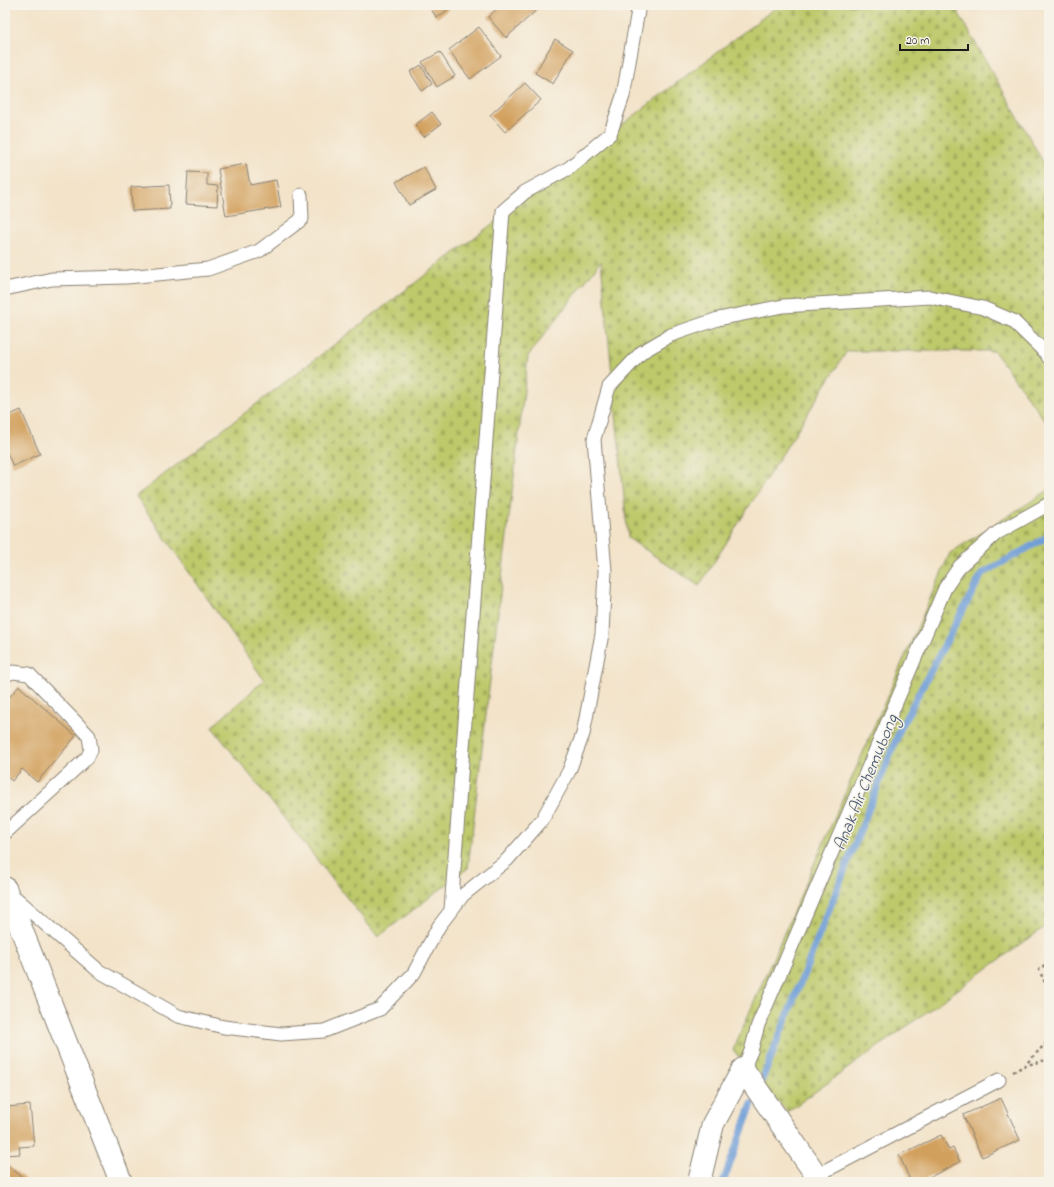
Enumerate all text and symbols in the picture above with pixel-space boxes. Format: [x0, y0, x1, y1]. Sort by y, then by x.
scale bar [900, 26, 968, 52]
text: 20 m [906, 32, 929, 50]
water label: Anak Air Chemubong [828, 711, 906, 855]

